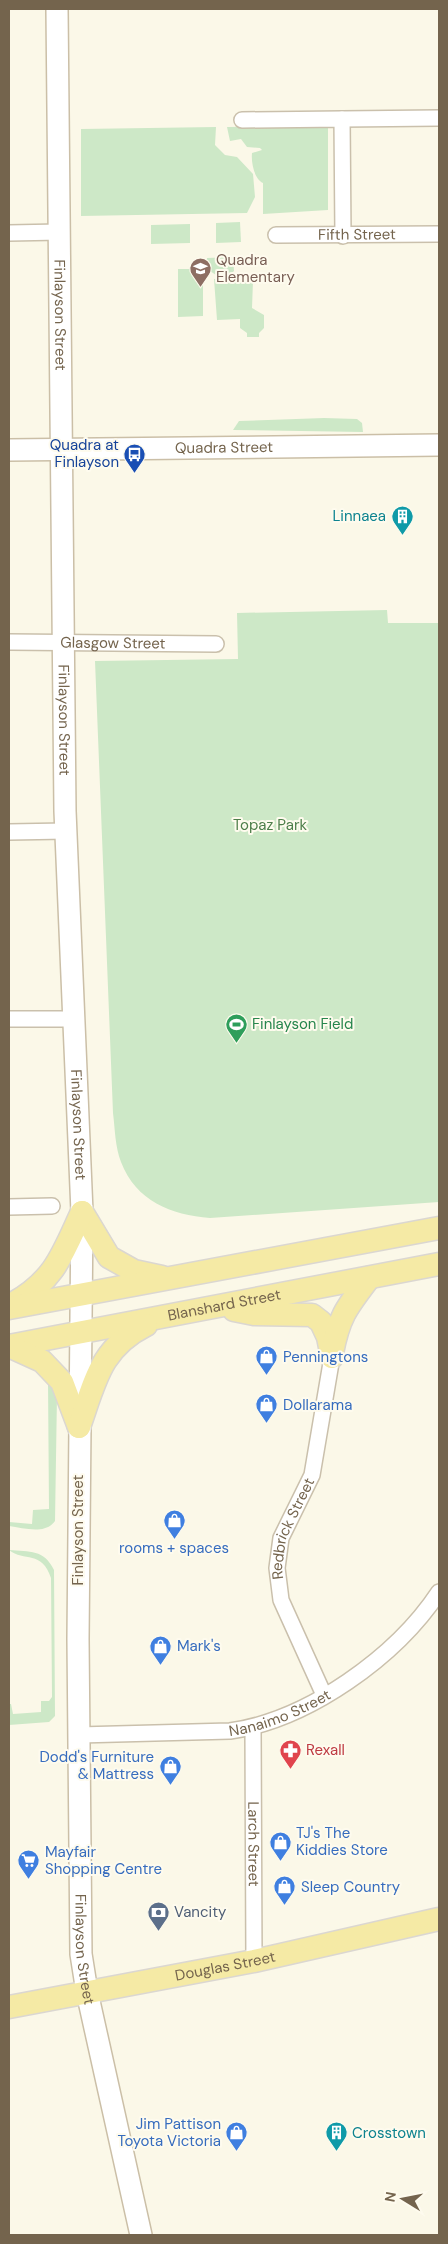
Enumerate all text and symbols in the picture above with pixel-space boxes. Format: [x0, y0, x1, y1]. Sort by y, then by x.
street label: Fifth Street [318, 224, 396, 245]
place label: Quadra Elementary [216, 250, 295, 287]
school or university icon: Quadra Elementary [188, 257, 212, 288]
street label: Finlayson Street [49, 259, 71, 371]
place label: Quadra at Finlayson [50, 435, 119, 472]
street label: Quadra Street [175, 437, 273, 458]
bus stop icon: Quadra at Finlayson [123, 442, 147, 473]
building icon: Linnaea [390, 504, 414, 535]
place label: Linnaea [332, 506, 386, 526]
street label: Glasgow Street [60, 632, 166, 654]
street label: Finlayson Street [54, 664, 75, 776]
park label: Topaz Park [233, 815, 307, 835]
sports icon: Finlayson Field [224, 1012, 248, 1043]
place label: Finlayson Field [252, 1014, 353, 1034]
street label: Finlayson Street [66, 1069, 91, 1181]
street label: Blanshard Street [166, 1284, 282, 1326]
shop icon: Penningtons [255, 1345, 279, 1376]
place label: Penningtons [283, 1347, 368, 1367]
shop icon: Dollarama [255, 1393, 279, 1424]
place label: Dollarama [283, 1395, 352, 1415]
street label: Finlayson Street [68, 1474, 88, 1585]
street label: Redbrick Street [267, 1474, 319, 1581]
shop icon: rooms + spaces [162, 1508, 186, 1539]
place label: rooms + spaces [119, 1538, 229, 1558]
shop icon: Mark's [149, 1634, 173, 1665]
place label: Mark's [177, 1636, 221, 1656]
street label: Nanaimo Street [227, 1685, 334, 1741]
pharmacy icon: Rexall [278, 1738, 302, 1769]
place label: Rexall [306, 1740, 345, 1760]
place label: Dodd's Furniture & Mattress [39, 1747, 154, 1784]
shop icon: Dodd's Furniture & Mattress [158, 1754, 182, 1785]
street label: Larch Street [243, 1801, 264, 1887]
place label: TJ's The Kiddies Store [296, 1823, 388, 1860]
shop icon: TJ's The Kiddies Store [268, 1830, 292, 1861]
place label: Mayfair Shopping Centre [45, 1842, 162, 1879]
supermarket icon: Mayfair Shopping Centre [17, 1849, 41, 1880]
shop icon: Sleep Country [273, 1875, 297, 1906]
place label: Sleep Country [301, 1877, 401, 1897]
street label: Finlayson Street [70, 1894, 100, 2007]
bank icon: Vancity [146, 1900, 170, 1931]
place label: Vancity [174, 1902, 227, 1922]
street label: Douglas Street [173, 1946, 277, 1986]
place label: Jim Pattison Toyota Victoria [117, 2114, 221, 2151]
shop icon: Jim Pattison Toyota Victoria [225, 2121, 249, 2152]
building icon: Crosstown [324, 2121, 348, 2152]
place label: Crosstown [352, 2123, 426, 2143]
north arrow [378, 2174, 428, 2224]
text: N [380, 2190, 400, 2203]

